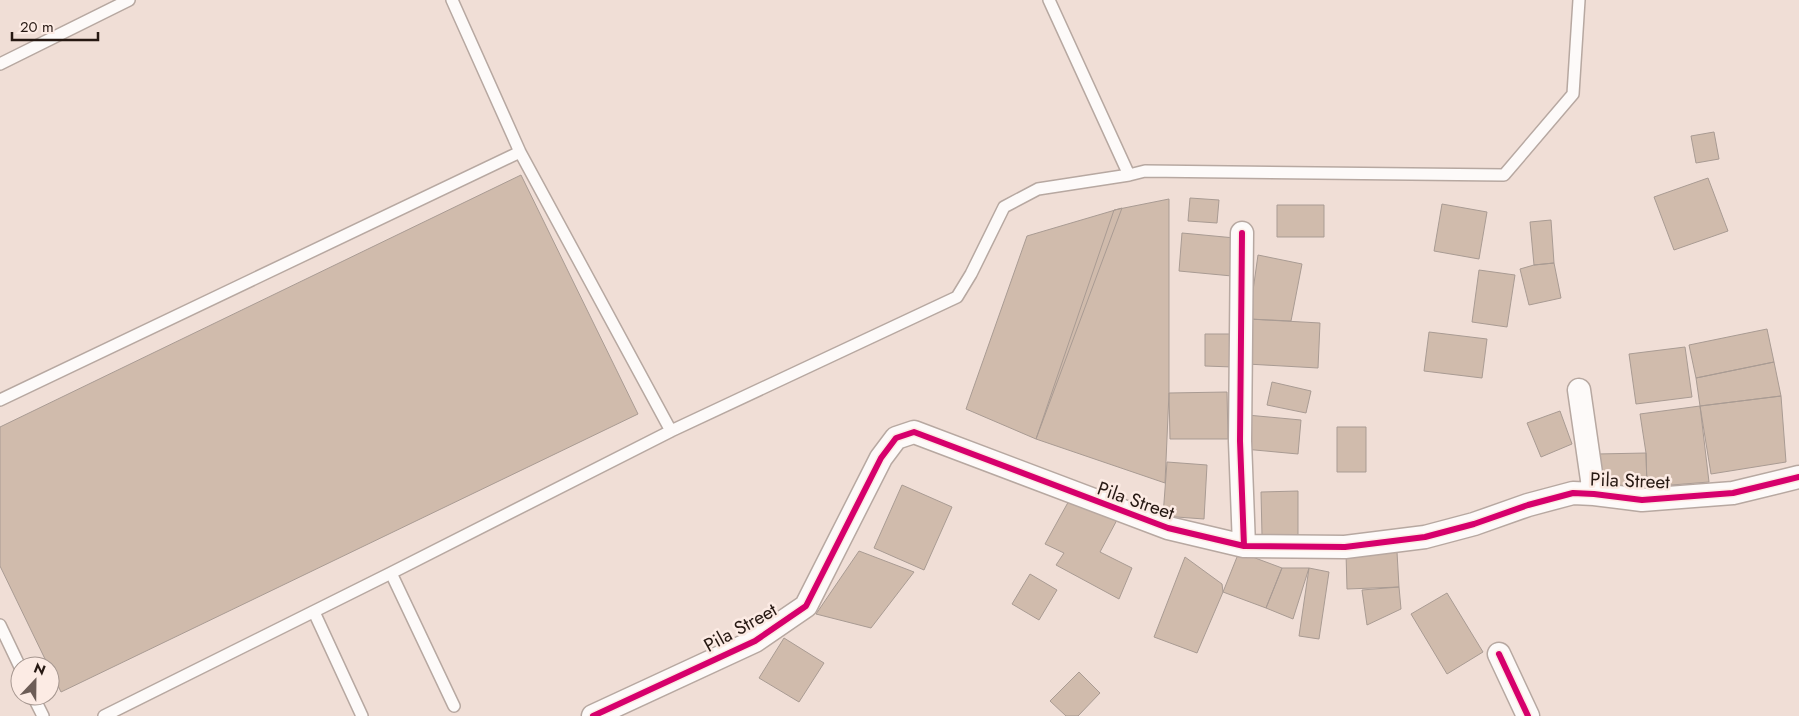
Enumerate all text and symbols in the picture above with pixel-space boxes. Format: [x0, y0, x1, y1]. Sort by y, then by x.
scale bar [12, 10, 99, 42]
text: 20 m [20, 16, 54, 38]
street label: Pila Street [1590, 466, 1671, 495]
street label: Pila Street [1094, 475, 1178, 526]
street label: Pila Street [699, 596, 782, 659]
north arrow [10, 656, 60, 706]
text: N [31, 658, 49, 680]

